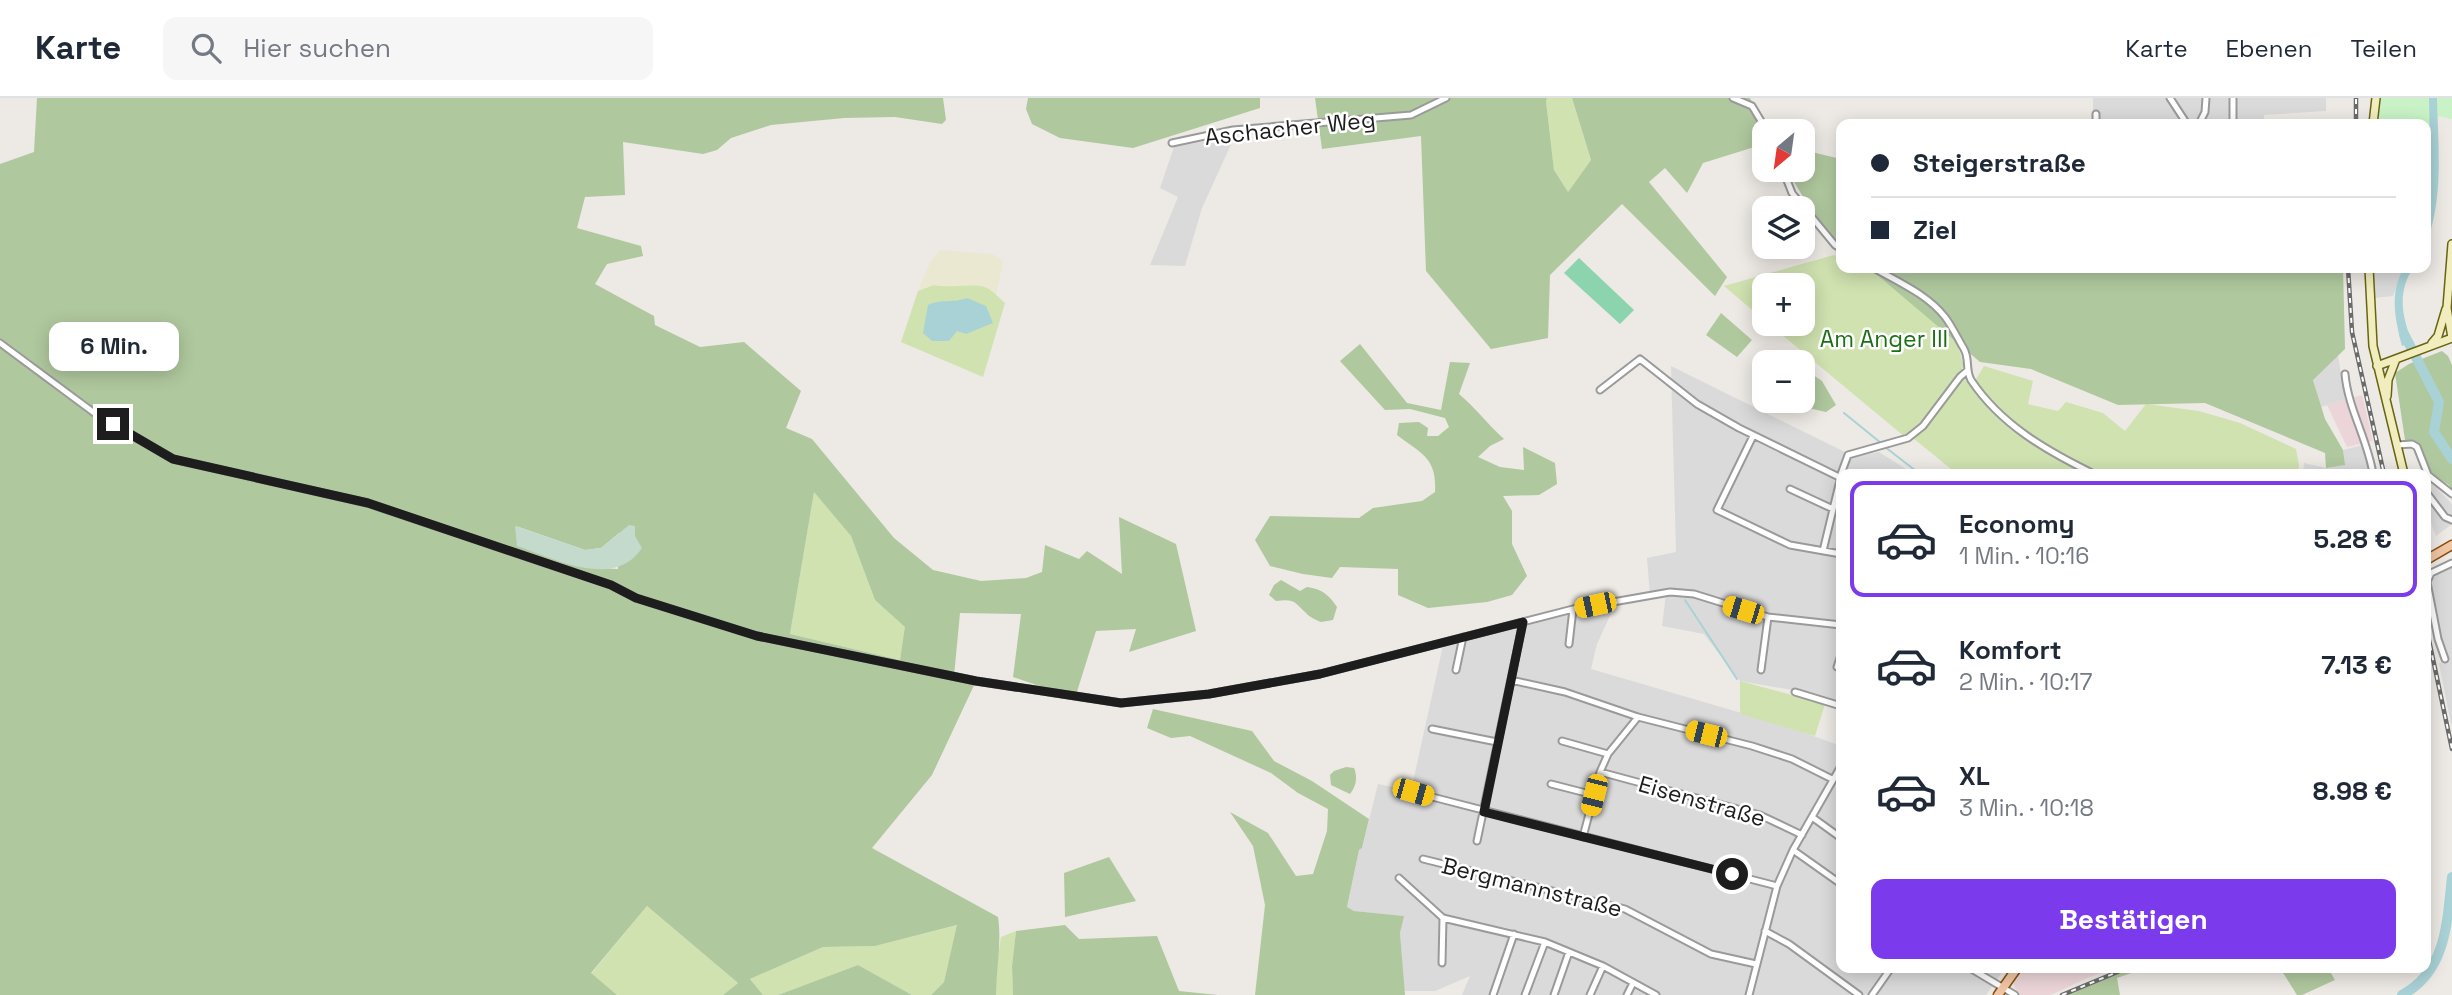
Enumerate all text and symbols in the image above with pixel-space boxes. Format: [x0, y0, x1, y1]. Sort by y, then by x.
search box [163, 17, 653, 80]
text: Karte [35, 27, 121, 69]
icon: search [187, 29, 225, 67]
text: Hier suchen [243, 31, 391, 65]
text: Karte [2125, 33, 2188, 64]
text: Ebenen [2226, 33, 2312, 64]
text: Teilen [2350, 33, 2417, 64]
street label: Aschacher Weg [1203, 104, 1377, 152]
north arrow [1752, 119, 1815, 182]
map controls [1752, 119, 1815, 413]
text: Steigerstraße [1913, 146, 2086, 180]
button: layers [1752, 196, 1815, 259]
text: Ziel [1913, 213, 1957, 247]
button: + [1752, 273, 1815, 336]
callout: 6 Min. [48, 322, 178, 372]
park label: Am Anger III [1820, 324, 1948, 354]
text: 6 Min. [80, 331, 148, 361]
button: − [1752, 350, 1815, 413]
route end [97, 408, 129, 440]
text: Economy [1959, 507, 2075, 541]
icon: car [1875, 508, 1938, 571]
text: 5.28 € [2313, 522, 2392, 556]
text: 1 Min. · 10:16 [1959, 541, 2089, 571]
car [1573, 590, 1618, 620]
car [1720, 594, 1767, 626]
text: Komfort [1959, 633, 2062, 667]
icon: car [1875, 634, 1938, 697]
text: 7.13 € [2321, 648, 2392, 682]
text: 2 Min. · 10:17 [1959, 667, 2092, 697]
car [1684, 719, 1729, 749]
text: XL [1959, 759, 1990, 793]
icon: car [1875, 760, 1938, 823]
street label: Eisenstraße [1635, 769, 1769, 833]
car [1579, 772, 1610, 818]
text: 8.98 € [2313, 774, 2392, 808]
car [1390, 776, 1437, 808]
text: 3 Min. · 10:18 [1959, 793, 2094, 823]
street label: Bergmannstraße [1439, 850, 1625, 924]
route start [1716, 858, 1748, 890]
button: Bestätigen [1871, 879, 2396, 959]

